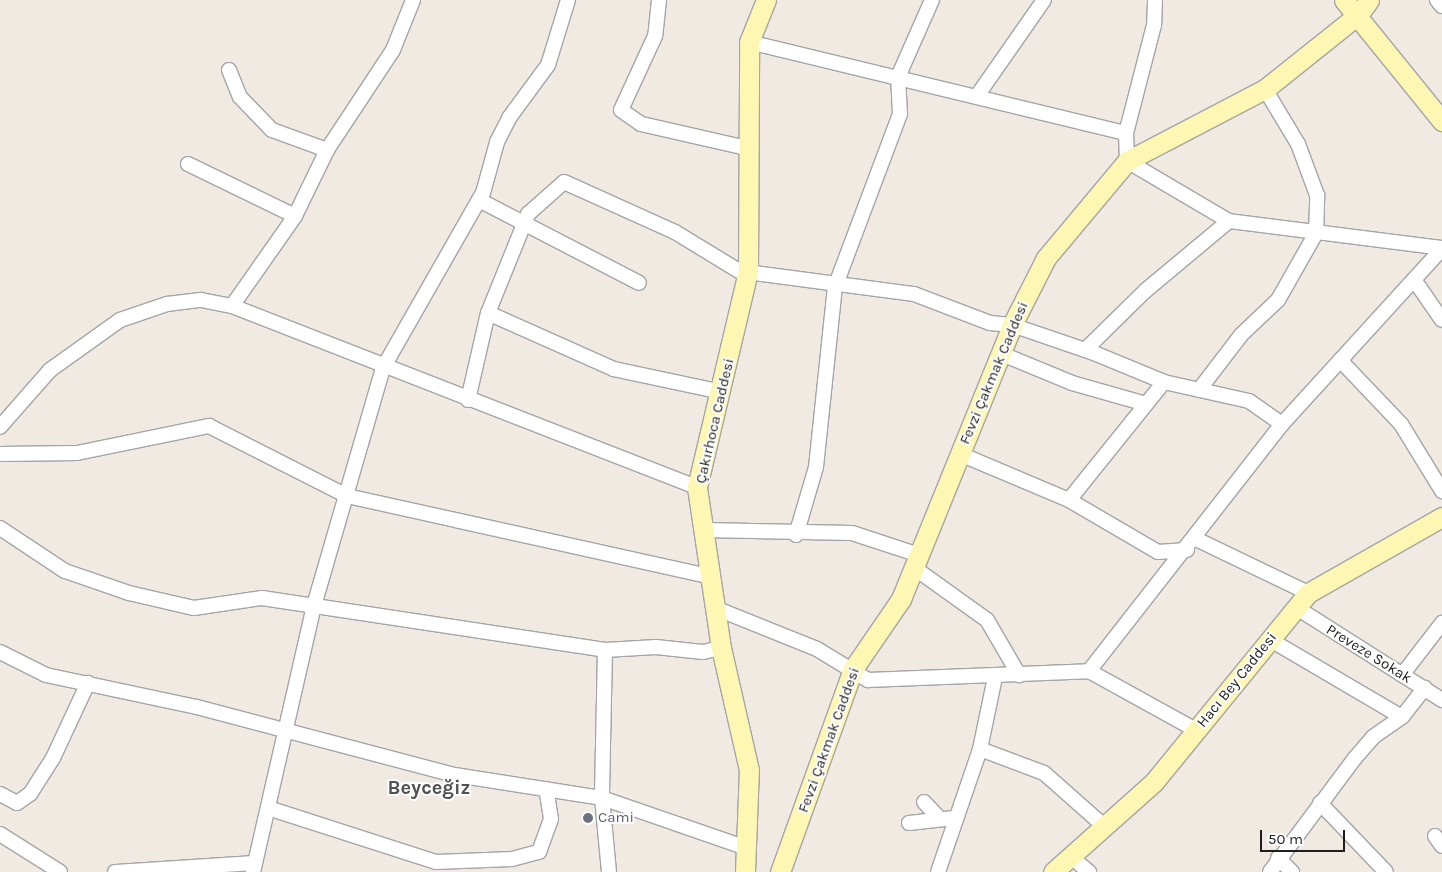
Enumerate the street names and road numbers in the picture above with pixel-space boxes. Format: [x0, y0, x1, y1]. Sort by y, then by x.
street label: Fevzi Çakmak Caddesi [956, 299, 1032, 447]
street label: Çakırhoca Caddesi [692, 357, 738, 485]
street label: Preveze Sokak [1323, 621, 1415, 687]
street label: Hacı Bey Caddesi [1193, 629, 1281, 731]
street label: Fevzi Çakmak Caddesi [794, 665, 864, 815]

